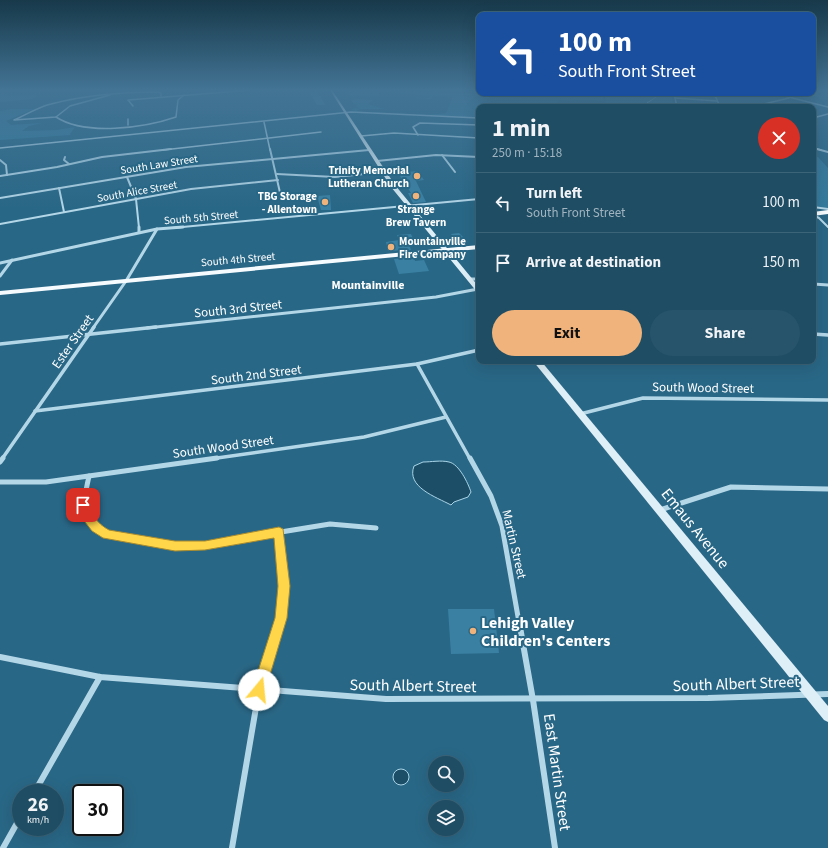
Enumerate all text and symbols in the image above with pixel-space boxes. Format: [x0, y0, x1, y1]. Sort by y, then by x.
text: 100 m [558, 22, 632, 62]
icon: left [492, 28, 544, 80]
text: South Front Street [558, 59, 696, 84]
text: 1 min [492, 111, 550, 146]
button: close [758, 117, 800, 159]
text: 250 m · 15:18 [492, 144, 562, 162]
street label: South Law Street [119, 151, 199, 178]
place label: Trinity Memorial Lutheran Church [328, 163, 410, 191]
marker: Trinity Memorial Lutheran Church [412, 171, 422, 181]
street label: South Alice Street [96, 177, 179, 206]
text: Turn left [526, 183, 582, 204]
place label: TBG Storage - Allentown [258, 189, 317, 217]
marker: Strange Brew Tavern [411, 191, 421, 201]
icon: left [492, 192, 514, 214]
text: 100 m [762, 192, 800, 213]
marker: TBG Storage - Allentown [320, 197, 330, 207]
place label: Strange Brew Tavern [386, 202, 446, 230]
text: South Front Street [526, 204, 625, 222]
street label: South 5th Street [163, 207, 239, 228]
place label: Mountainville Fire Company [399, 234, 466, 262]
marker: Mountainville Fire Company [386, 242, 396, 252]
street label: South 4th Street [200, 249, 276, 270]
icon: arrive [492, 252, 514, 274]
text: Arrive at destination [526, 252, 661, 273]
text: 150 m [762, 252, 800, 273]
district label: Mountainville [331, 277, 405, 294]
street label: South 3rd Street [193, 295, 284, 323]
street label: Ester Street [48, 310, 98, 372]
button: Exit [492, 310, 642, 356]
button: Share [650, 310, 800, 356]
street label: South 2nd Street [210, 360, 303, 389]
street label: South Wood Street [652, 378, 755, 398]
street label: South Wood Street [171, 431, 275, 463]
street label: Emaus Avenue [656, 484, 735, 574]
pin [66, 488, 100, 522]
icon: arrive [72, 494, 94, 516]
street label: Martin Street [497, 508, 531, 581]
place label: Lehigh Valley Children's Centers [481, 612, 610, 652]
marker: Lehigh Valley Children's Centers [468, 626, 478, 636]
position arrow [238, 669, 280, 711]
street label: South Albert Street [672, 671, 800, 697]
street label: South Albert Street [349, 674, 477, 698]
street label: East Martin Street [538, 712, 576, 833]
map controls [428, 756, 464, 836]
button: search [428, 756, 464, 792]
speed limit sign: 30 [72, 784, 124, 836]
text: 26 [27, 791, 49, 819]
button: layers [428, 800, 464, 836]
text: km/h [27, 813, 49, 827]

